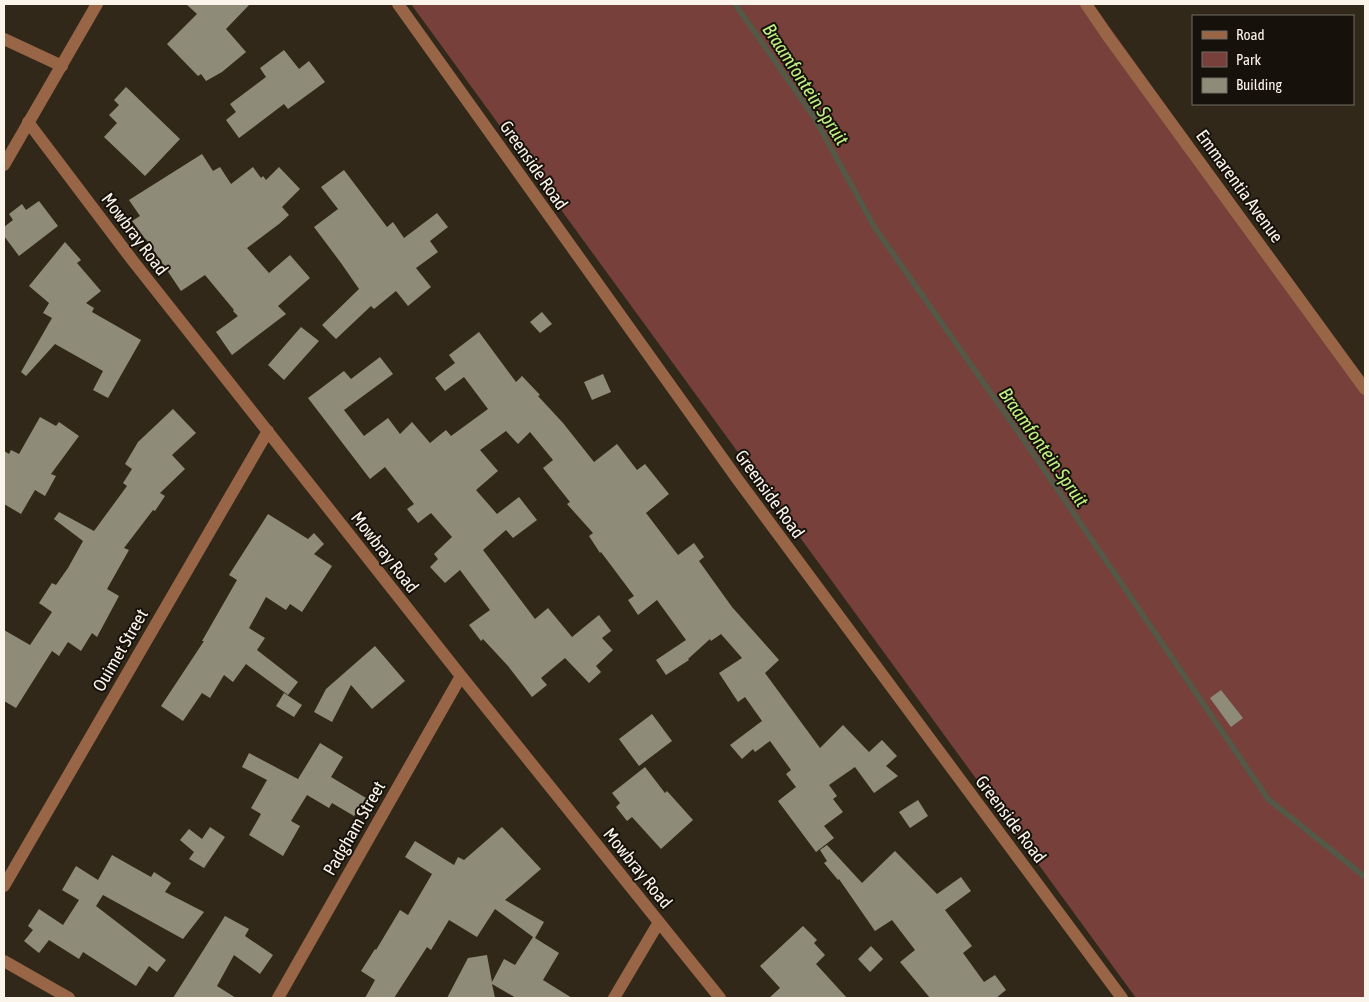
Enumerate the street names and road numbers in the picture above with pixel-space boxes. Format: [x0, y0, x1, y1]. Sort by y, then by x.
street label: Greenside Road [496, 116, 572, 214]
street label: Emmarentia Avenue [1192, 126, 1288, 246]
street label: Mowbray Road [97, 189, 173, 279]
street label: Greenside Road [731, 446, 809, 542]
street label: Mowbray Road [347, 507, 423, 597]
street label: Ouimet Street [88, 605, 152, 695]
street label: Greenside Road [971, 771, 1051, 867]
street label: Padgham Street [319, 777, 389, 879]
street label: Mowbray Road [599, 824, 677, 912]

